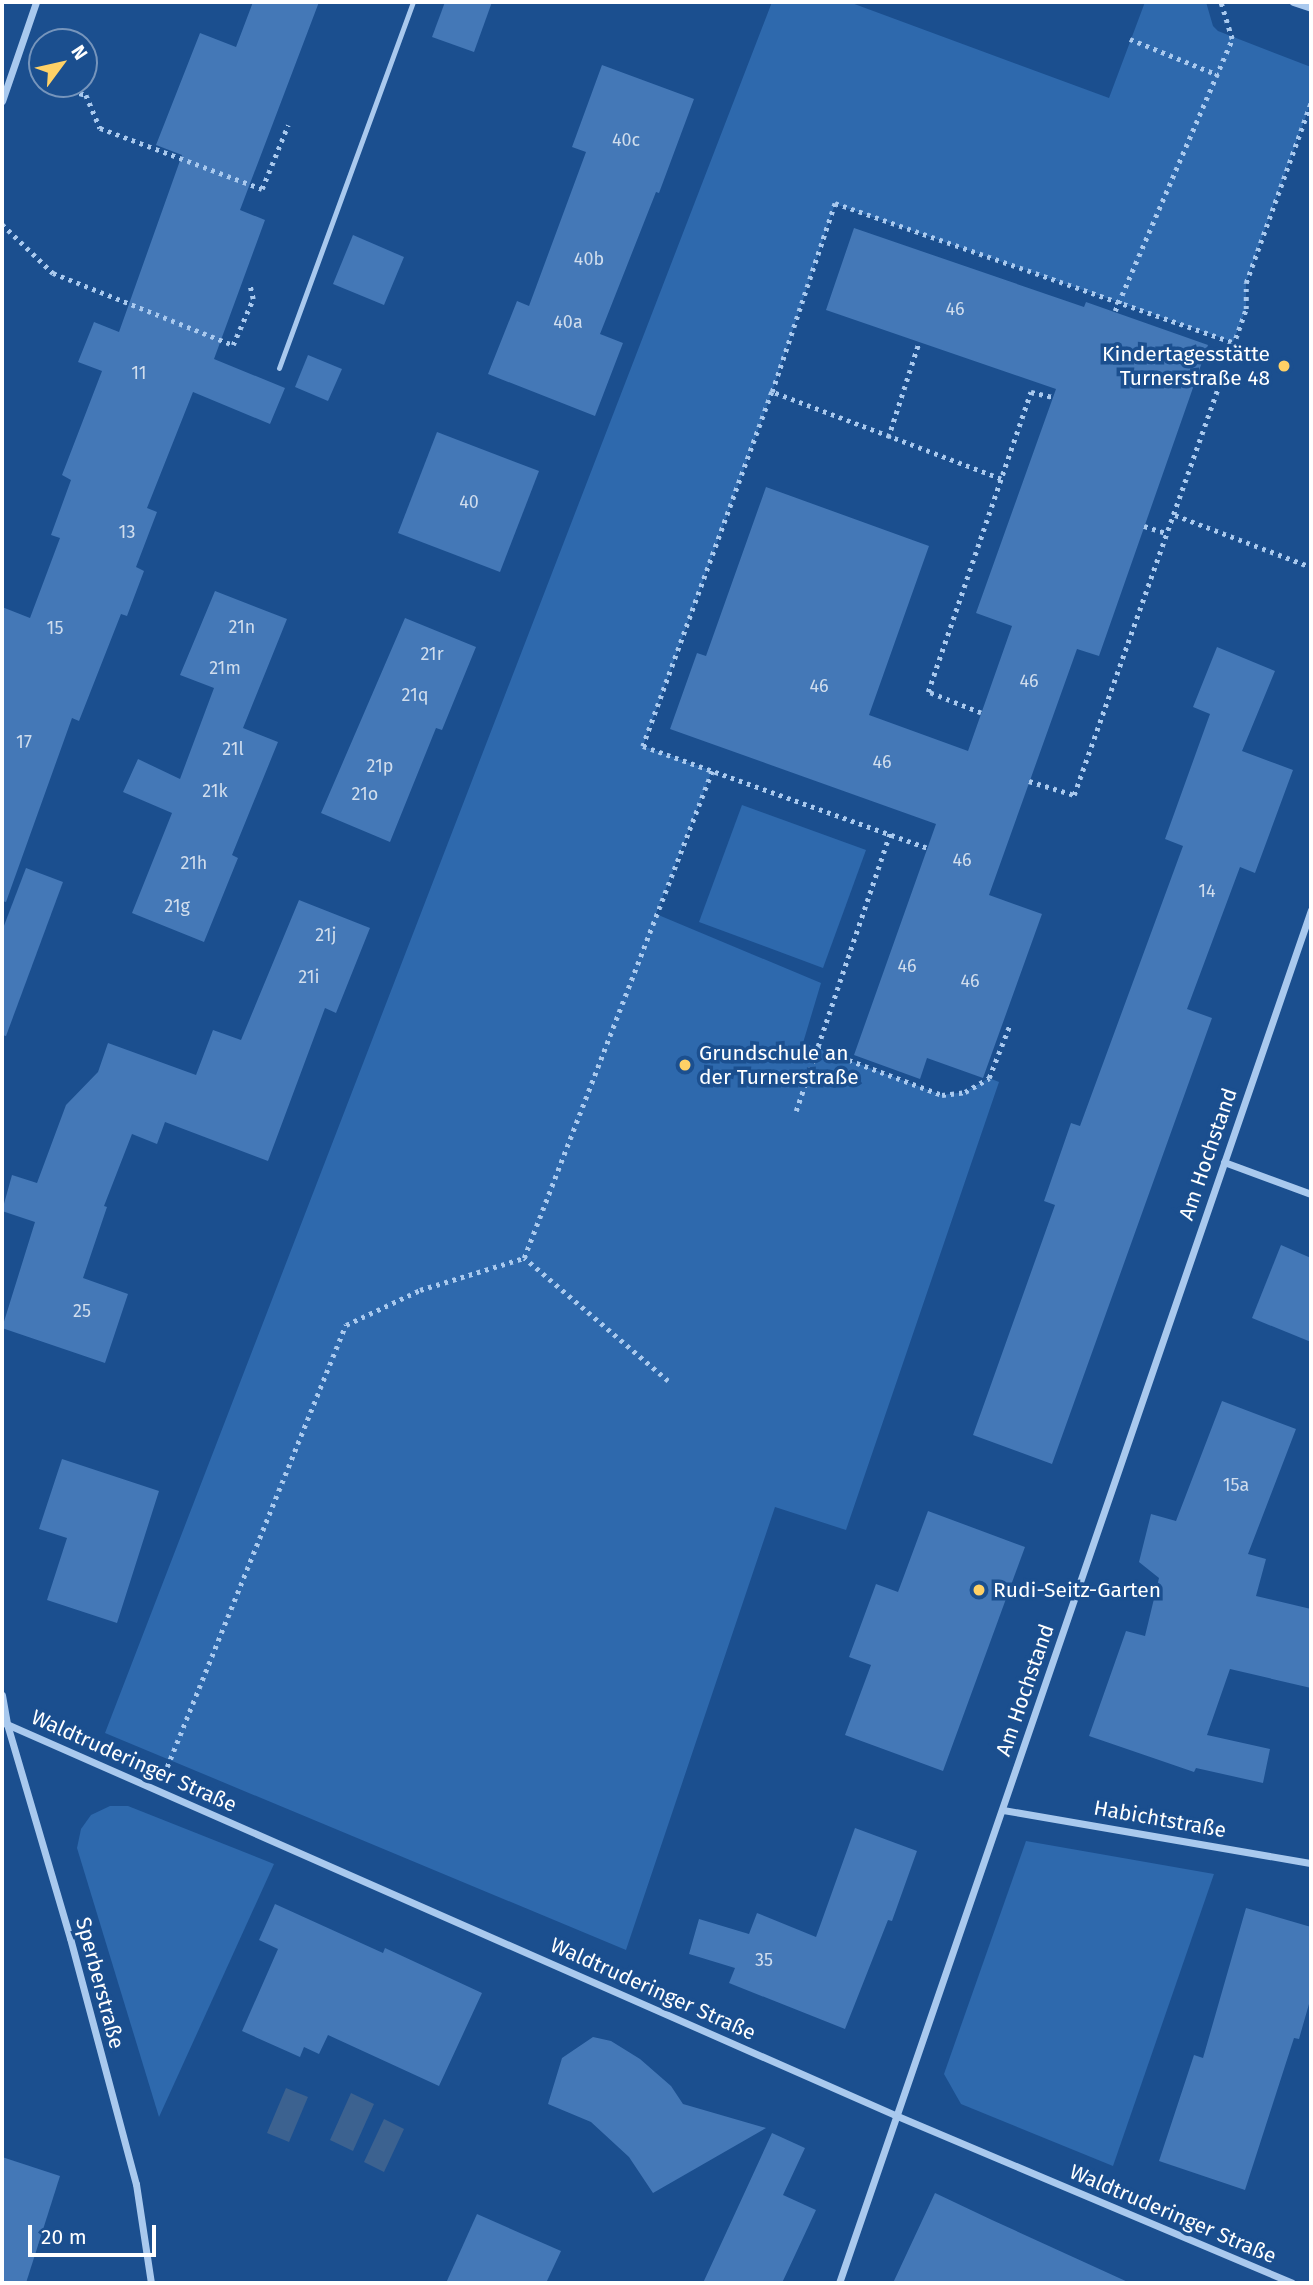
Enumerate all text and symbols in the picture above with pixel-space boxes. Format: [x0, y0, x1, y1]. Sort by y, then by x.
north arrow [28, 28, 98, 98]
text: N [66, 41, 92, 64]
house number: 40c [612, 129, 640, 151]
house number: 40b [574, 248, 604, 270]
house number: 46 [945, 298, 965, 320]
house number: 40a [553, 311, 583, 333]
place label: Kindertagesstätte Turnerstraße 48 [1102, 341, 1270, 391]
marker: Kindertagesstätte Turnerstraße 48 [1276, 358, 1292, 374]
house number: 11 [131, 362, 147, 384]
house number: 40 [459, 491, 479, 513]
house number: 13 [119, 521, 135, 543]
house number: 21n [229, 616, 255, 638]
house number: 15 [47, 617, 63, 639]
house number: 21r [420, 643, 444, 665]
house number: 21m [209, 657, 241, 679]
house number: 46 [1019, 670, 1039, 692]
house number: 46 [809, 675, 829, 697]
house number: 21q [401, 684, 429, 706]
house number: 17 [16, 731, 32, 753]
house number: 21l [222, 738, 244, 760]
house number: 46 [872, 751, 892, 773]
house number: 21p [367, 755, 393, 777]
house number: 21k [202, 780, 228, 802]
house number: 21o [352, 783, 378, 805]
house number: 46 [952, 849, 972, 871]
house number: 21h [181, 852, 207, 874]
house number: 14 [1198, 880, 1216, 902]
house number: 21g [164, 895, 190, 917]
house number: 21j [315, 924, 337, 946]
house number: 46 [897, 955, 917, 977]
house number: 21i [298, 966, 320, 988]
house number: 46 [960, 970, 980, 992]
place label: Grundschule an der Turnerstraße [699, 1040, 859, 1090]
marker: Grundschule an der Turnerstraße [677, 1057, 693, 1073]
street label: Am Hochstand [1174, 1085, 1242, 1223]
house number: 25 [73, 1300, 91, 1322]
house number: 15a [1223, 1474, 1249, 1496]
place label: Rudi-Seitz-Garten [993, 1577, 1161, 1603]
marker: Rudi-Seitz-Garten [971, 1582, 987, 1598]
street label: Am Hochstand [991, 1621, 1059, 1759]
street label: Waldtruderinger Straße [27, 1704, 241, 1818]
street label: Habichtstraße [1092, 1795, 1228, 1843]
street label: Sperberstraße [70, 1914, 130, 2052]
street label: Waldtruderinger Straße [546, 1932, 760, 2046]
house number: 35 [755, 1949, 773, 1971]
street label: Waldtruderinger Straße [1066, 2159, 1280, 2269]
scale bar [32, 2212, 159, 2256]
text: 20 m [41, 2224, 87, 2250]

